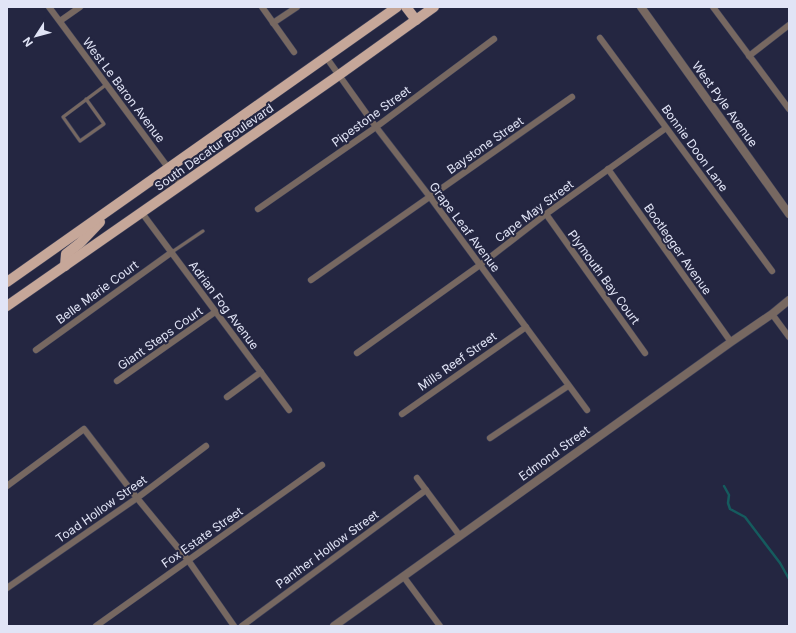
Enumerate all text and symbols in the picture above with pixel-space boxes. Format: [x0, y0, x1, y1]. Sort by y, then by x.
north arrow [16, 16, 56, 56]
text: N [20, 34, 36, 49]
street label: West Le Baron Avenue [80, 34, 168, 146]
street label: West Pyle Avenue [689, 58, 761, 150]
street label: Pipestone Street [329, 82, 413, 150]
street label: South Decatur Boulevard [152, 100, 276, 194]
street label: Bonnie Doon Lane [658, 102, 732, 194]
street label: Baystone Street [444, 113, 526, 177]
street label: Cape May Street [492, 176, 576, 245]
street label: Grape Leaf Avenue [426, 179, 504, 275]
street label: Bootlegger Avenue [641, 201, 715, 297]
street label: Plymouth Bay Court [565, 227, 643, 327]
street label: Belle Marie Court [53, 257, 141, 327]
street label: Adrian Fog Avenue [186, 258, 262, 352]
street label: Giant Steps Court [115, 303, 205, 373]
street label: Mills Reef Street [415, 328, 499, 394]
street label: Edmond Street [516, 422, 592, 484]
street label: Toad Hollow Street [53, 472, 149, 546]
street label: Fox Estate Street [158, 503, 246, 571]
street label: Panther Hollow Street [273, 507, 381, 591]

